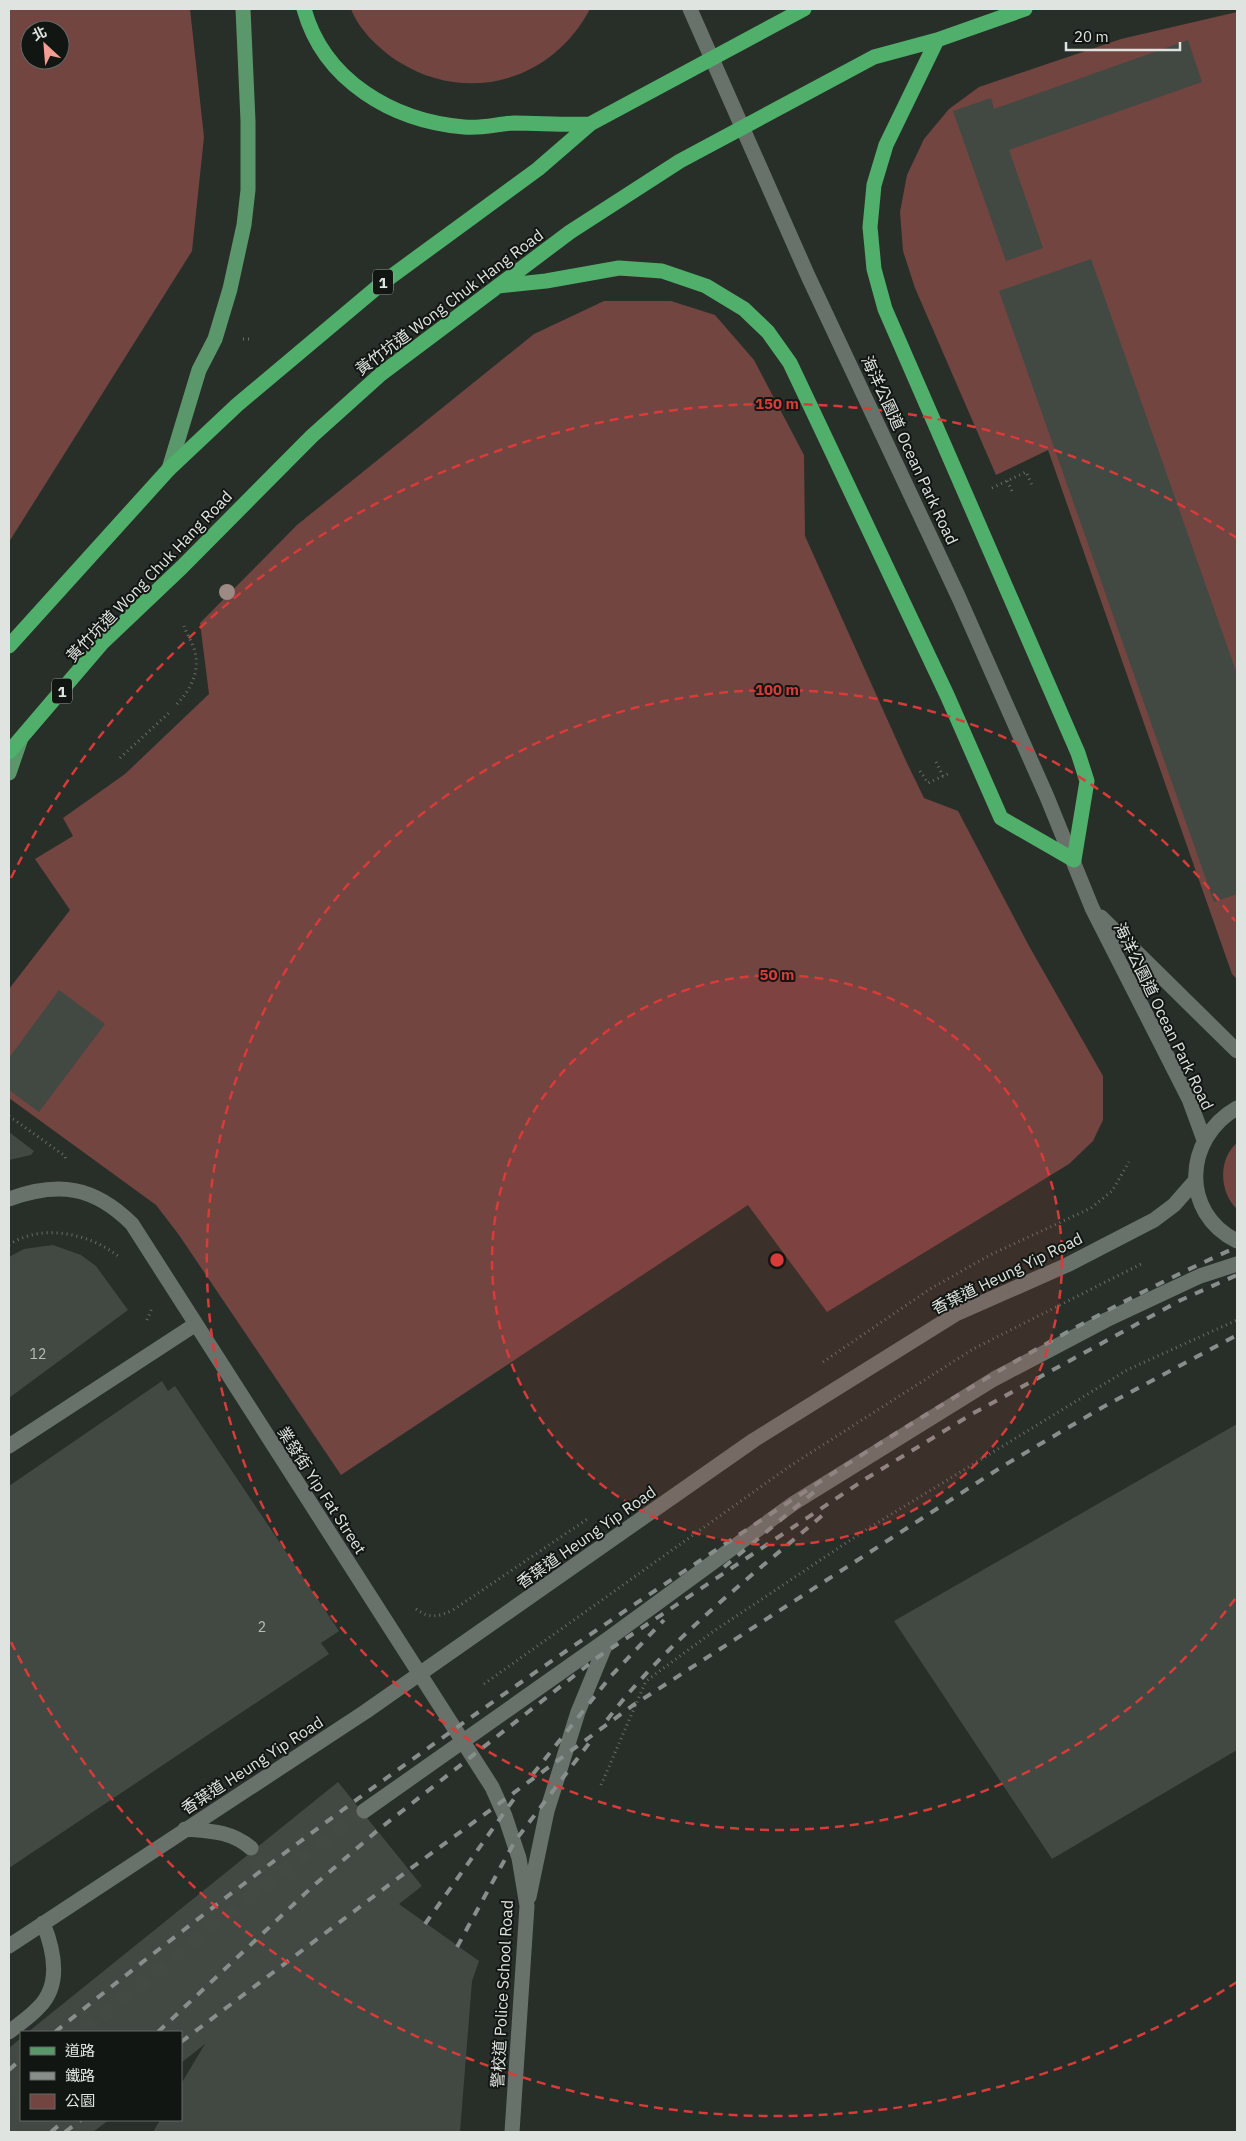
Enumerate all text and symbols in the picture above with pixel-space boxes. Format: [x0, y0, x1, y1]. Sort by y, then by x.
north arrow [20, 20, 70, 70]
scale bar [1066, 20, 1180, 52]
text: 北 [29, 22, 50, 44]
text: 20 m [1074, 27, 1109, 46]
street label: 黃竹坑道 Wong Chuk Hang Road [351, 225, 547, 379]
road number: 1 [373, 270, 393, 294]
street label: 海洋公園道 Ocean Park Road [857, 352, 963, 548]
text: 150 m [755, 394, 799, 413]
street label: 黃竹坑道 Wong Chuk Hang Road [62, 486, 236, 666]
road number: 1 [52, 678, 72, 704]
text: 100 m [755, 680, 799, 699]
street label: 海洋公園道 Ocean Park Road [1110, 919, 1218, 1113]
text: 50 m [760, 965, 794, 984]
street label: 香葉道 Heung Yip Road [928, 1228, 1086, 1318]
centre of rings [768, 1251, 786, 1269]
house number: 12 [30, 1345, 46, 1363]
street label: 業發街 Yip Fat Street [273, 1422, 371, 1558]
street label: 香葉道 Heung Yip Road [513, 1481, 659, 1593]
house number: 2 [258, 1618, 266, 1636]
street label: 香葉道 Heung Yip Road [177, 1712, 327, 1818]
street label: 警校道 Police School Road [487, 1899, 517, 2089]
legend [20, 2031, 182, 2121]
text: 道路 [65, 2041, 95, 2060]
text: 鐵路 [65, 2066, 95, 2085]
text: 公園 [65, 2091, 95, 2110]

